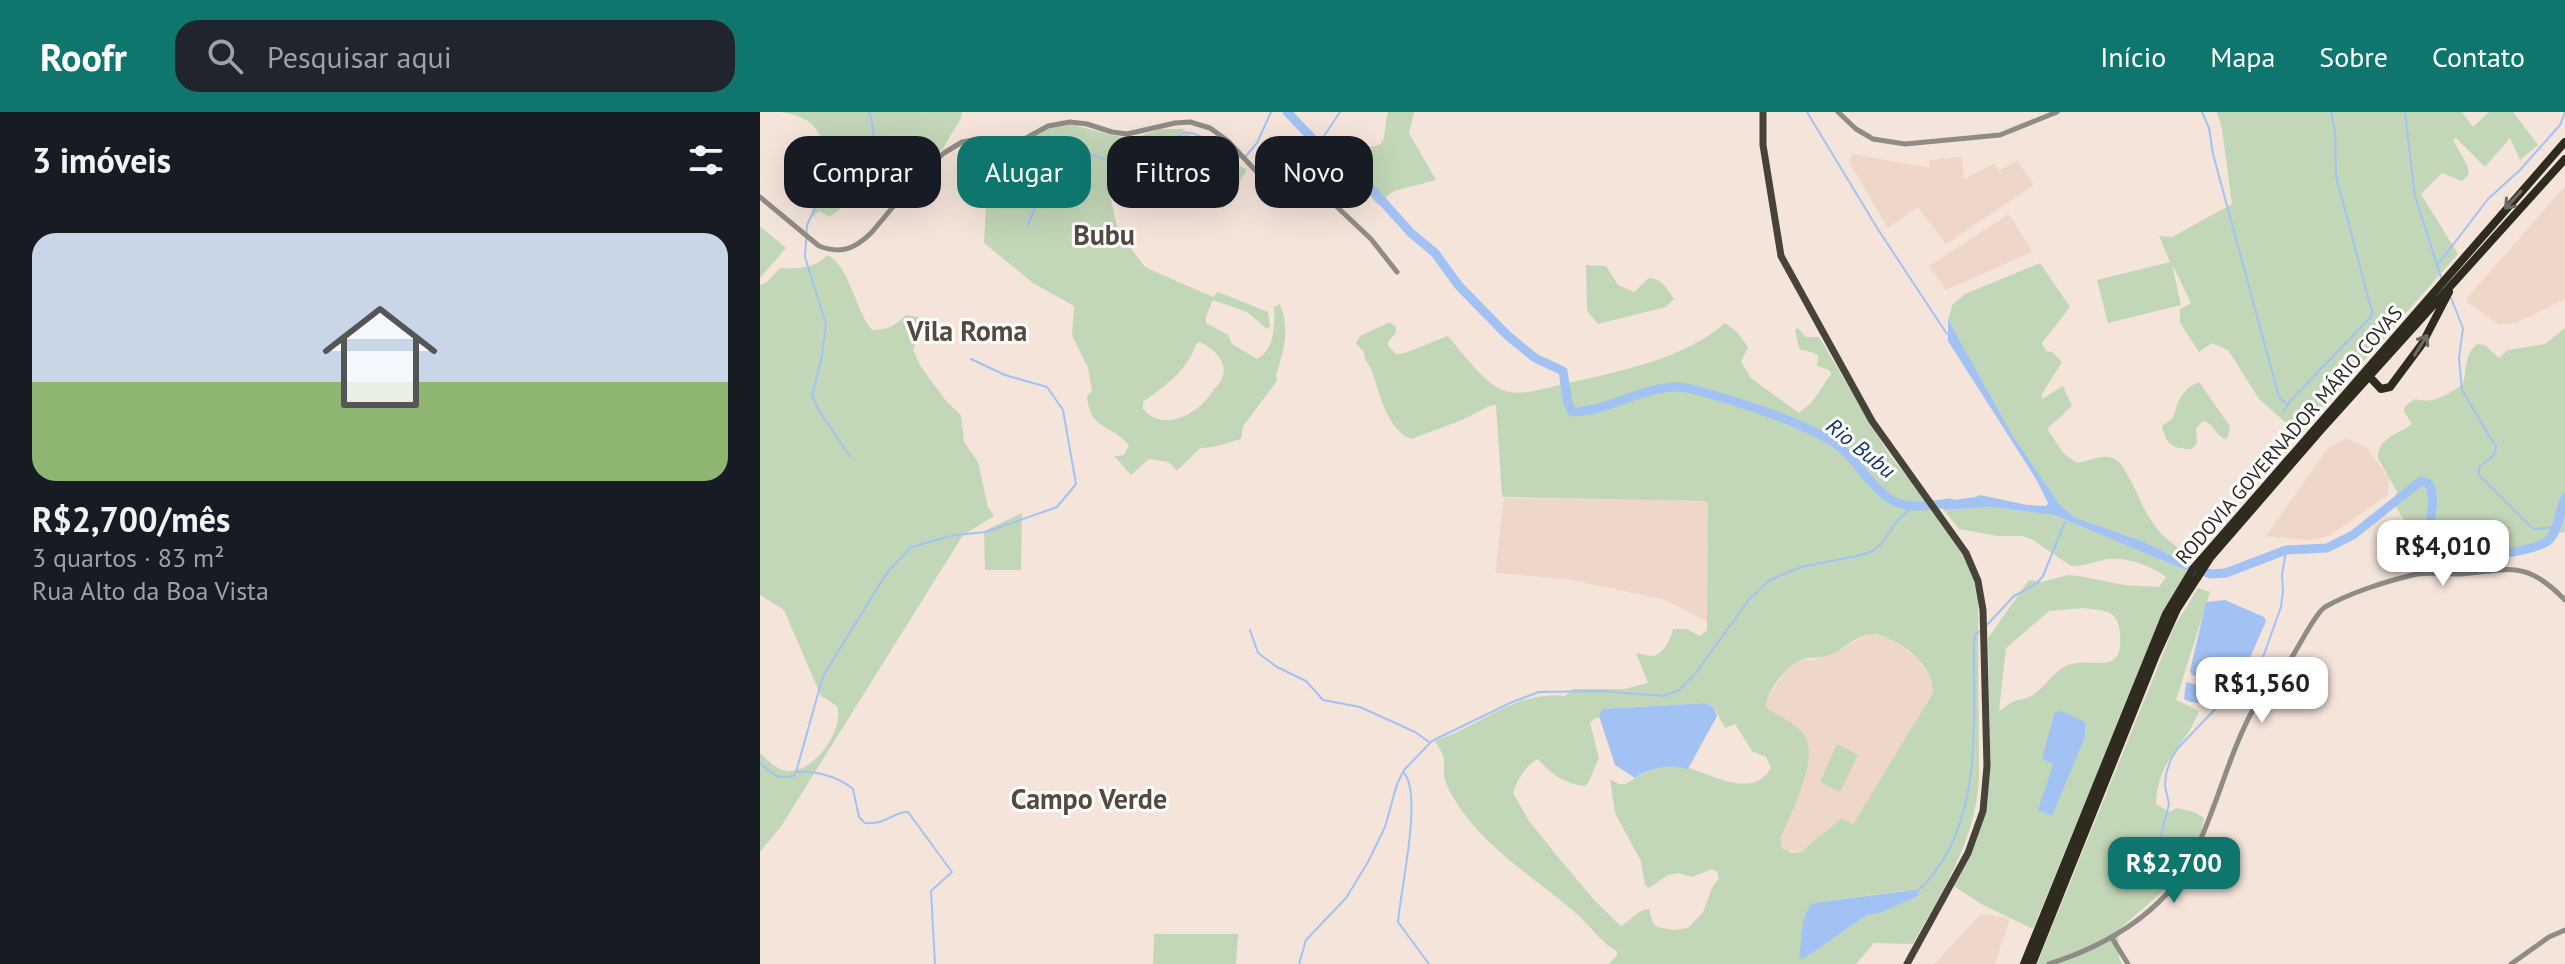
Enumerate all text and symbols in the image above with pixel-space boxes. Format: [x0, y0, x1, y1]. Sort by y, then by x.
search box [175, 20, 735, 92]
text: Roofr [40, 32, 127, 81]
icon: search [203, 34, 247, 78]
text: Pesquisar aqui [267, 37, 452, 76]
text: Início [2100, 38, 2166, 75]
text: Mapa [2210, 38, 2275, 75]
text: Sobre [2319, 38, 2388, 75]
text: Contato [2432, 38, 2525, 75]
chip: Comprar [784, 136, 941, 208]
chip: Alugar [957, 136, 1091, 208]
chip: Filtros [1107, 136, 1239, 208]
chip: Novo [1255, 136, 1373, 208]
text: 3 imóveis [32, 138, 171, 182]
icon: filters [684, 138, 728, 182]
one-way arrow [2505, 190, 2523, 210]
district label: Bubu [1073, 216, 1135, 253]
icon: home [308, 285, 452, 429]
street label: RODOVIA GOVERNADOR MÁRIO COVAS [2170, 300, 2408, 570]
district label: Vila Roma [906, 312, 1027, 349]
one-way arrow [2413, 334, 2429, 357]
water label: Rio Bubu [1821, 412, 1901, 484]
text: R$2,700/mês [32, 497, 230, 541]
pin: R$4,010 [2369, 520, 2517, 588]
text: R$4,010 [2395, 529, 2491, 562]
text: 3 quartos · 83 m² [32, 541, 224, 574]
text: Rua Alto da Boa Vista [32, 574, 269, 607]
pin: R$1,560 [2188, 657, 2336, 725]
text: R$1,560 [2214, 666, 2310, 699]
district label: Campo Verde [1011, 780, 1167, 817]
pin: R$2,700 [2100, 837, 2248, 905]
text: R$2,700 [2126, 846, 2222, 879]

